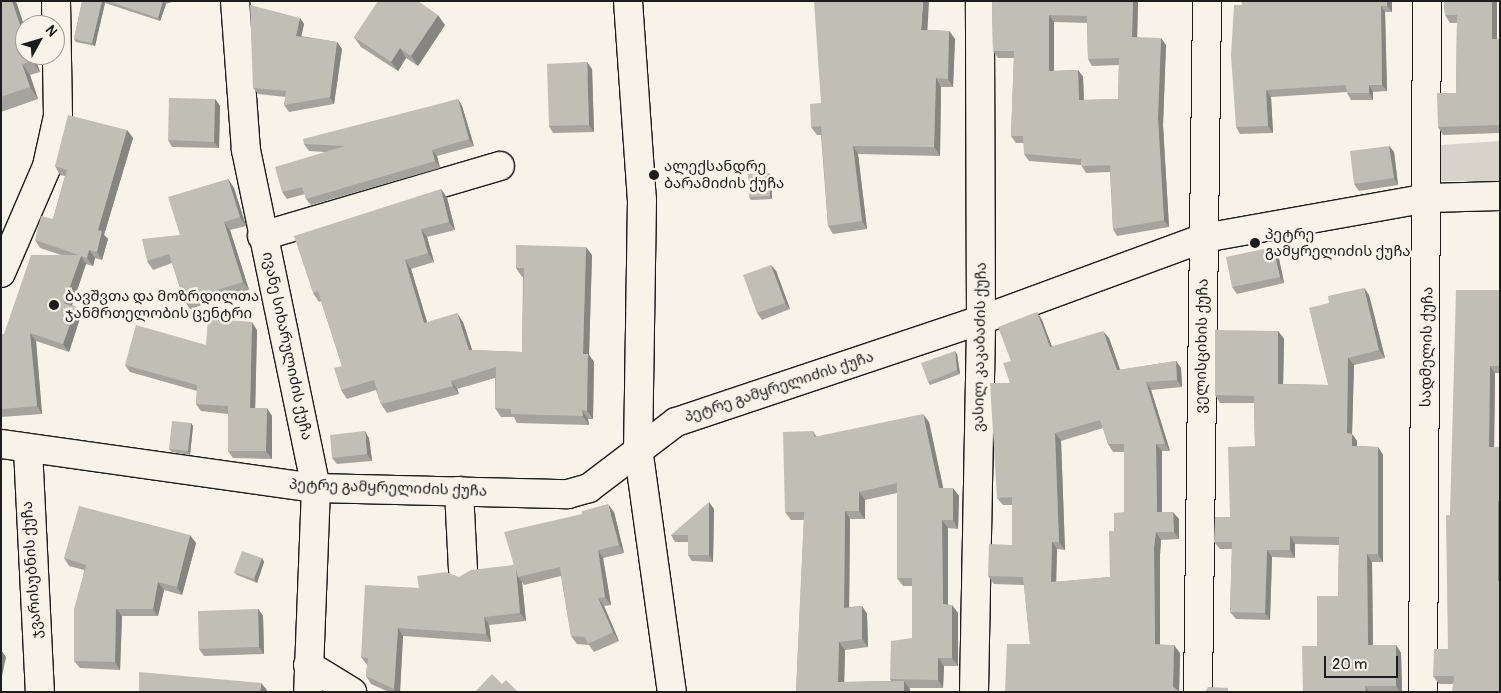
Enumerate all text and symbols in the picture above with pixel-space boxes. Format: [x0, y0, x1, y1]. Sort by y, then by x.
north arrow [15, 15, 65, 65]
text: N [42, 22, 61, 40]
place label: ალექსანდრე ბარამიძის ქუჩა [664, 157, 784, 192]
marker: ალექსანდრე ბარამიძის ქუჩა [648, 169, 660, 181]
place label: პეტრე გამყრელიძის ქუჩა [1265, 225, 1411, 260]
marker: პეტრე გამყრელიძის ქუჩა [1249, 237, 1261, 249]
street label: ივანე სიხარულიძის ქუჩა [258, 250, 316, 442]
street label: ვასილ კაკაბაძის ქუჩა [970, 262, 990, 432]
street label: ველისციხის ქუჩა [1192, 278, 1212, 414]
place label: ბავშვთა და მოზრდილთა ჯანმრთელობის ცენტრი [65, 287, 259, 322]
street label: სადმელის ქუჩა [1417, 287, 1437, 407]
marker: ბავშვთა და მოზრდილთა ჯანმრთელობის ცენტრი [47, 298, 61, 312]
street label: პეტრე გამყრელიძის ქუჩა [682, 348, 876, 426]
street label: პეტრე გამყრელიძის ქუჩა [289, 476, 487, 500]
street label: ჯვარისუბნის ქუჩა [18, 501, 46, 639]
scale bar [1326, 646, 1400, 678]
text: 20 m [1332, 655, 1367, 674]

